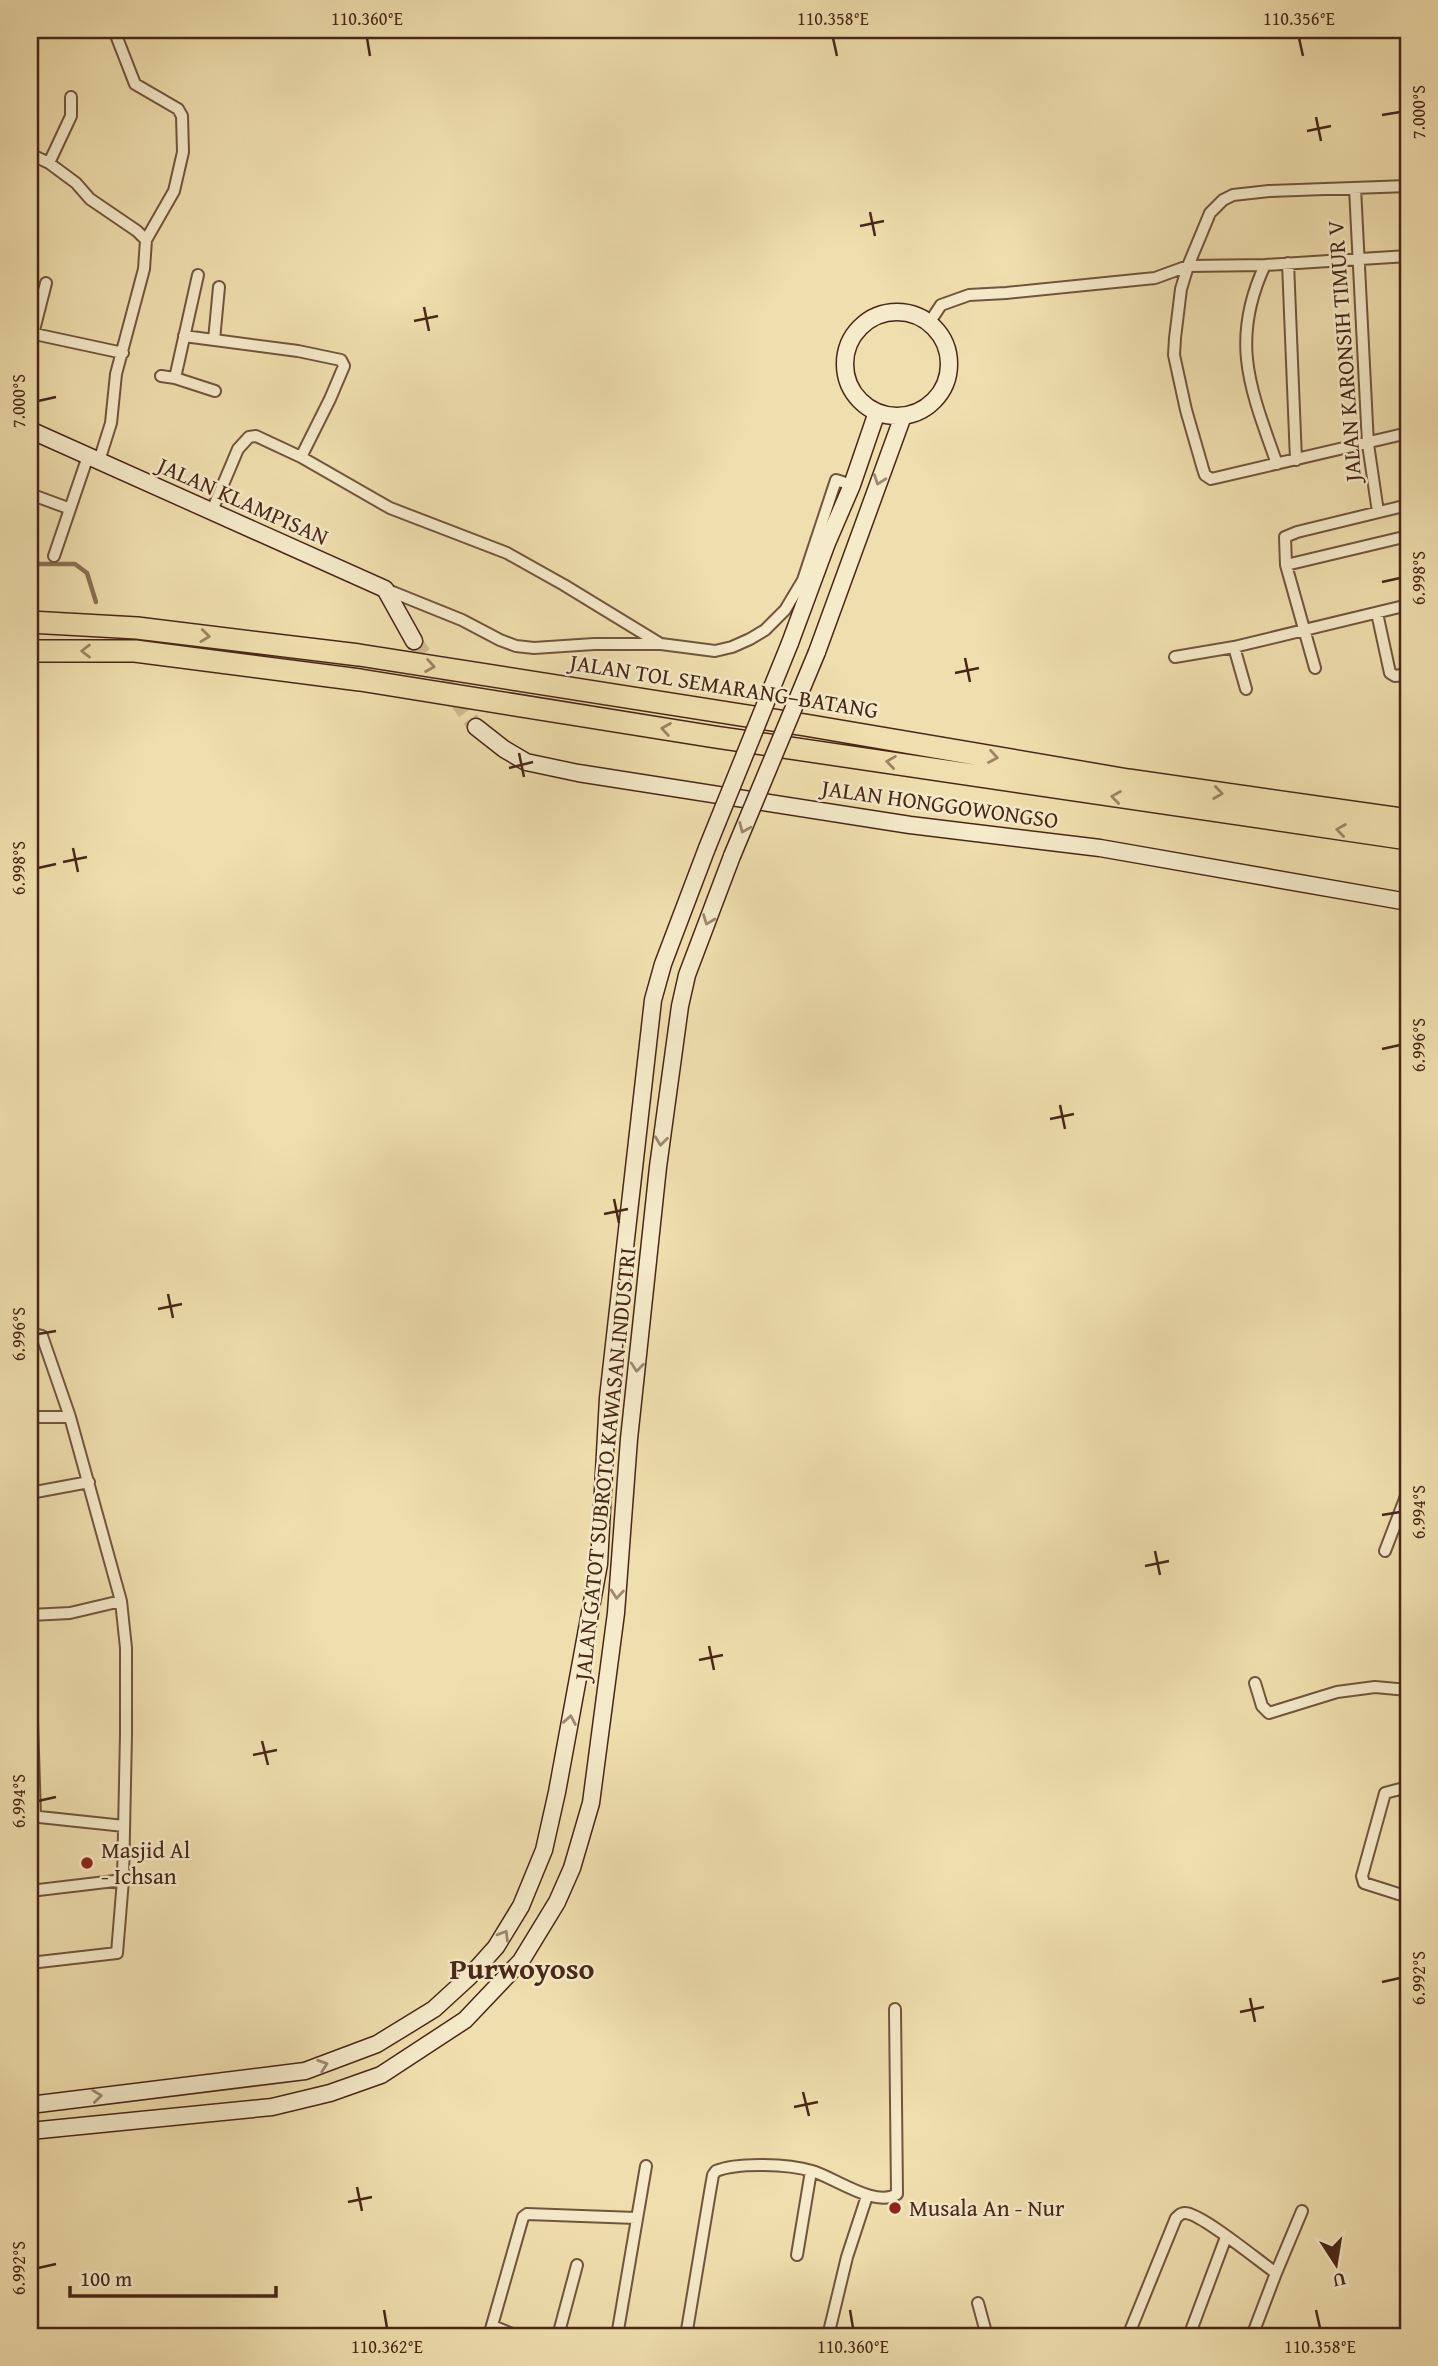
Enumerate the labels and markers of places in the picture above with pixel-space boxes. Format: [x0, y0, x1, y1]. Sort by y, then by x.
place label: Masjid Al - Ichsan [101, 1833, 190, 1892]
marker: Masjid Al - Ichsan [79, 1855, 95, 1871]
place label: Musala An - Nur [909, 2191, 1065, 2224]
marker: Musala An - Nur [887, 2200, 903, 2216]

